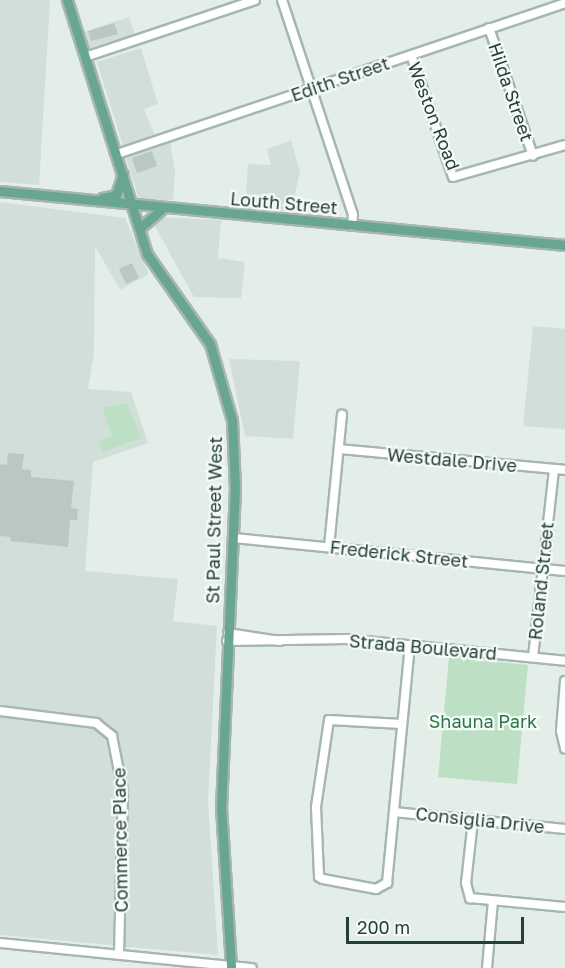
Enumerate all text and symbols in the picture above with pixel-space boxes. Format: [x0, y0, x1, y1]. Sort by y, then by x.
street label: Hilda Street [484, 40, 538, 144]
street label: Edith Street [288, 52, 392, 106]
street label: Weston Road [403, 59, 465, 173]
street label: Louth Street [229, 188, 339, 218]
street label: St Paul Street West [202, 436, 226, 604]
street label: Westdale Drive [386, 444, 518, 476]
street label: Roland Street [524, 521, 558, 641]
street label: Frederick Street [329, 536, 469, 572]
street label: Strada Boulevard [348, 630, 498, 664]
park label: Shauna Park [429, 710, 537, 732]
street label: Commerce Place [108, 767, 132, 913]
street label: Consiglia Drive [415, 802, 545, 838]
scale bar [349, 905, 528, 943]
text: 200 m [357, 916, 410, 938]

